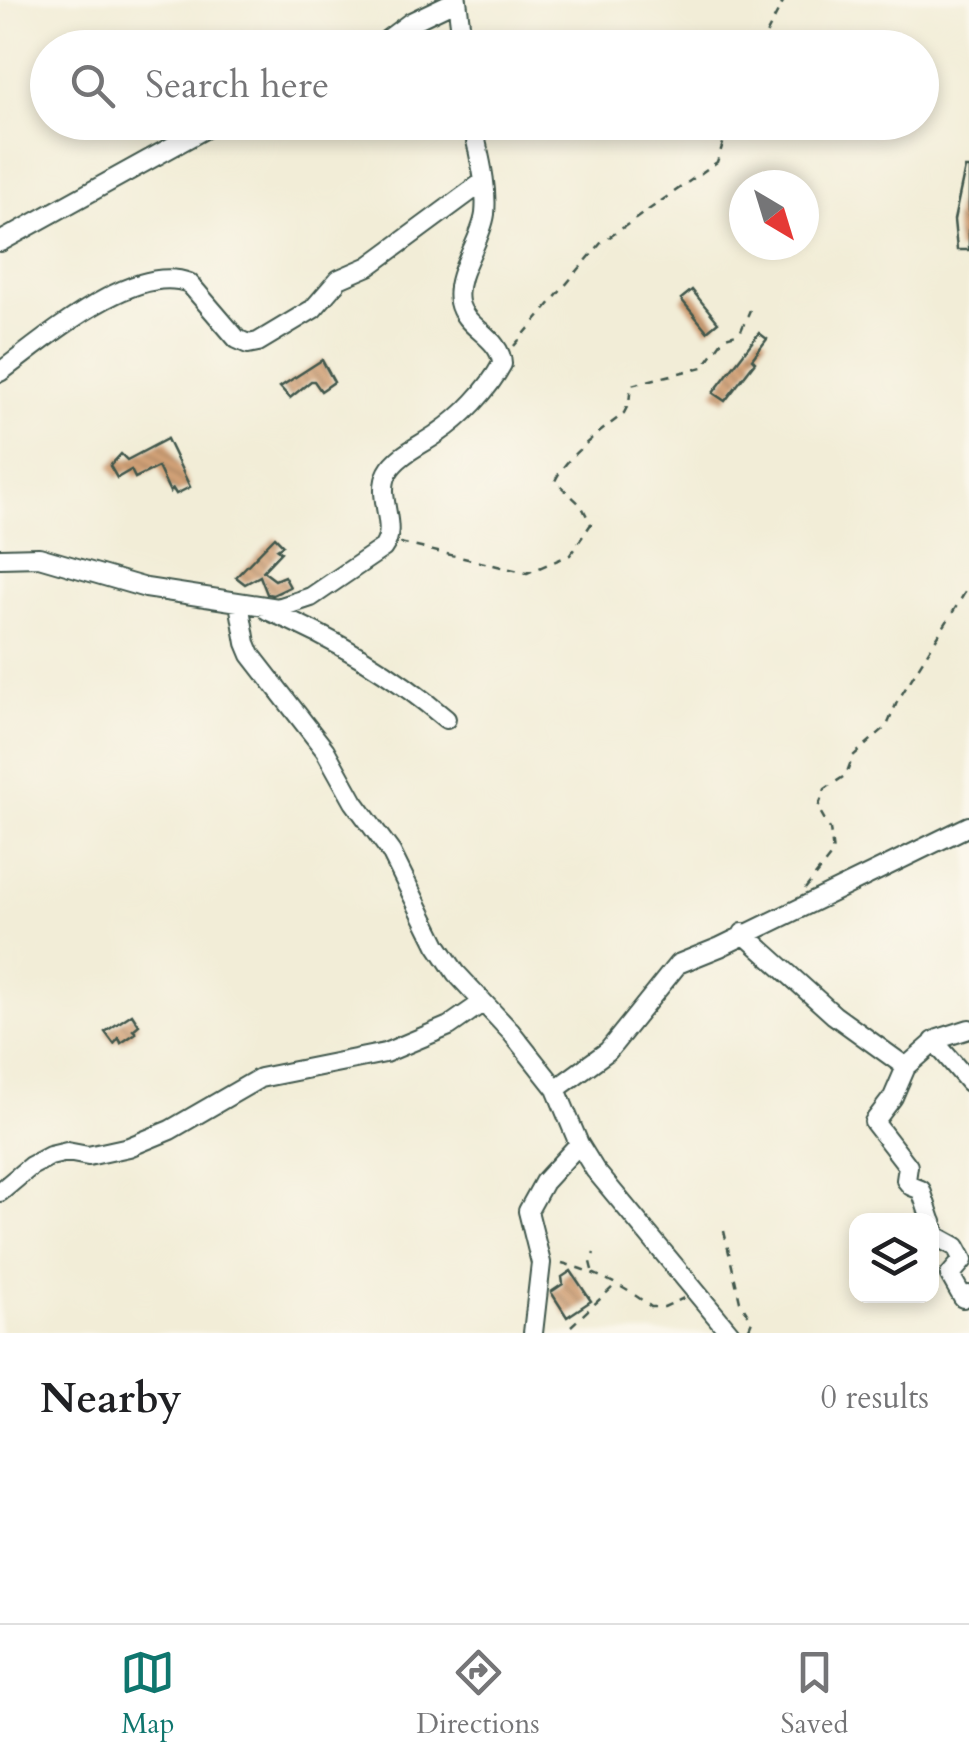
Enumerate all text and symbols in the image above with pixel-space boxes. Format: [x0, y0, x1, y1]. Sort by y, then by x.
search box [30, 30, 939, 140]
icon: search [65, 58, 120, 113]
text: Search here [145, 59, 329, 111]
north arrow [729, 170, 819, 260]
map controls [849, 1213, 939, 1303]
button: layers [849, 1213, 939, 1303]
text: Nearby [40, 1370, 182, 1427]
text: 0 results [821, 1376, 929, 1420]
tab: Map [120, 1645, 175, 1743]
tab: Directions [416, 1645, 540, 1743]
tab: Saved [781, 1645, 849, 1743]

